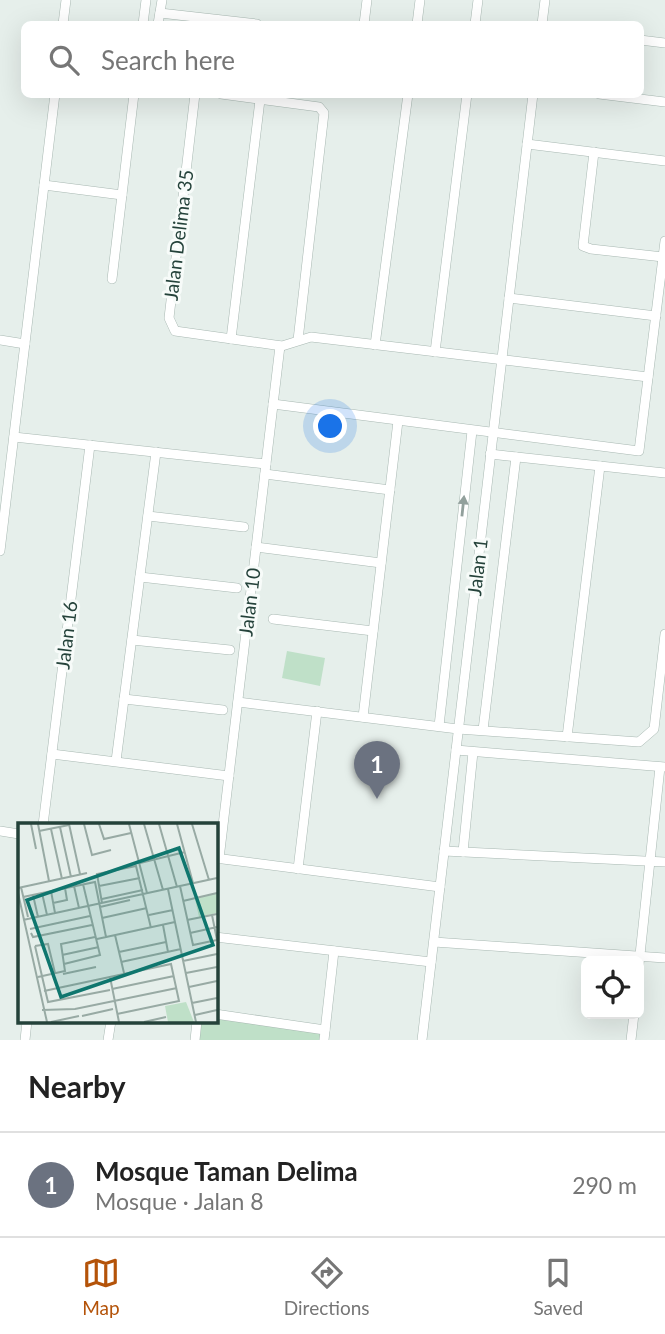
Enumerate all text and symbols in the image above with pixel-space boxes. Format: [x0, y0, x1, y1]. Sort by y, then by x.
search box [21, 21, 644, 98]
icon: search [45, 41, 83, 79]
text: Search here [101, 44, 235, 76]
street label: Jalan Delima 35 [159, 168, 197, 302]
your location [313, 409, 347, 443]
one-way arrow [458, 495, 469, 517]
street label: Jalan 1 [462, 537, 492, 597]
street label: Jalan 10 [233, 567, 265, 637]
street label: Jalan 16 [50, 600, 82, 670]
pin: 1 [354, 741, 400, 799]
inset map [18, 823, 217, 1023]
map controls [581, 956, 644, 1019]
button: locate [581, 956, 644, 1019]
text: Nearby [28, 1068, 126, 1104]
text: Mosque Taman Delima [95, 1155, 358, 1187]
text: 1 [44, 1171, 58, 1199]
text: 290 m [572, 1171, 637, 1199]
text: Mosque · Jalan 8 [95, 1187, 264, 1215]
tab: Map [82, 1254, 120, 1319]
tab: Directions [284, 1254, 370, 1319]
tab: Saved [533, 1254, 583, 1319]

